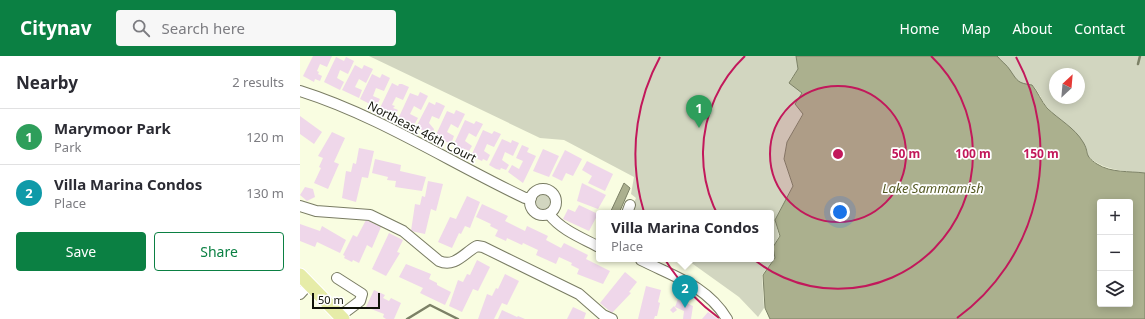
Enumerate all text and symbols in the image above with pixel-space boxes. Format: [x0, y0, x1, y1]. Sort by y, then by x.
search box [116, 10, 396, 46]
text: Citynav [20, 15, 92, 41]
icon: search [130, 17, 152, 39]
text: Search here [162, 18, 245, 38]
text: Home [900, 19, 939, 38]
text: Map [961, 19, 991, 38]
text: About [1013, 19, 1052, 38]
text: Contact [1074, 19, 1125, 38]
north arrow [1049, 68, 1085, 104]
text: Nearby [16, 71, 78, 94]
text: 2 results [232, 73, 284, 91]
pin: 1 [686, 95, 712, 128]
street label: Northeast 46th Court [365, 97, 480, 167]
text: Marymoor Park [54, 118, 171, 138]
text: 1 [25, 128, 33, 146]
text: 120 m [246, 128, 284, 146]
text: Park [54, 138, 81, 156]
text: 50 m [892, 145, 920, 162]
text: 100 m [955, 145, 991, 162]
text: 150 m [1023, 145, 1059, 162]
centre of rings [831, 147, 845, 161]
text: Villa Marina Condos [54, 174, 202, 194]
water label: Lake Sammamish [882, 179, 984, 197]
text: 2 [25, 184, 33, 202]
text: 130 m [246, 184, 284, 202]
text: Place [54, 194, 86, 212]
map controls [1097, 199, 1133, 307]
button: + [1097, 199, 1133, 235]
your location [830, 202, 850, 222]
popup [596, 210, 774, 262]
text: Villa Marina Condos [611, 217, 759, 237]
button: Save [16, 232, 146, 271]
button: Share [154, 232, 284, 271]
button: − [1097, 235, 1133, 271]
text: Place [611, 237, 643, 255]
button: layers [1097, 271, 1133, 307]
pin: 2 [672, 275, 698, 308]
scale bar [312, 291, 380, 310]
text: 50 m [318, 292, 344, 307]

